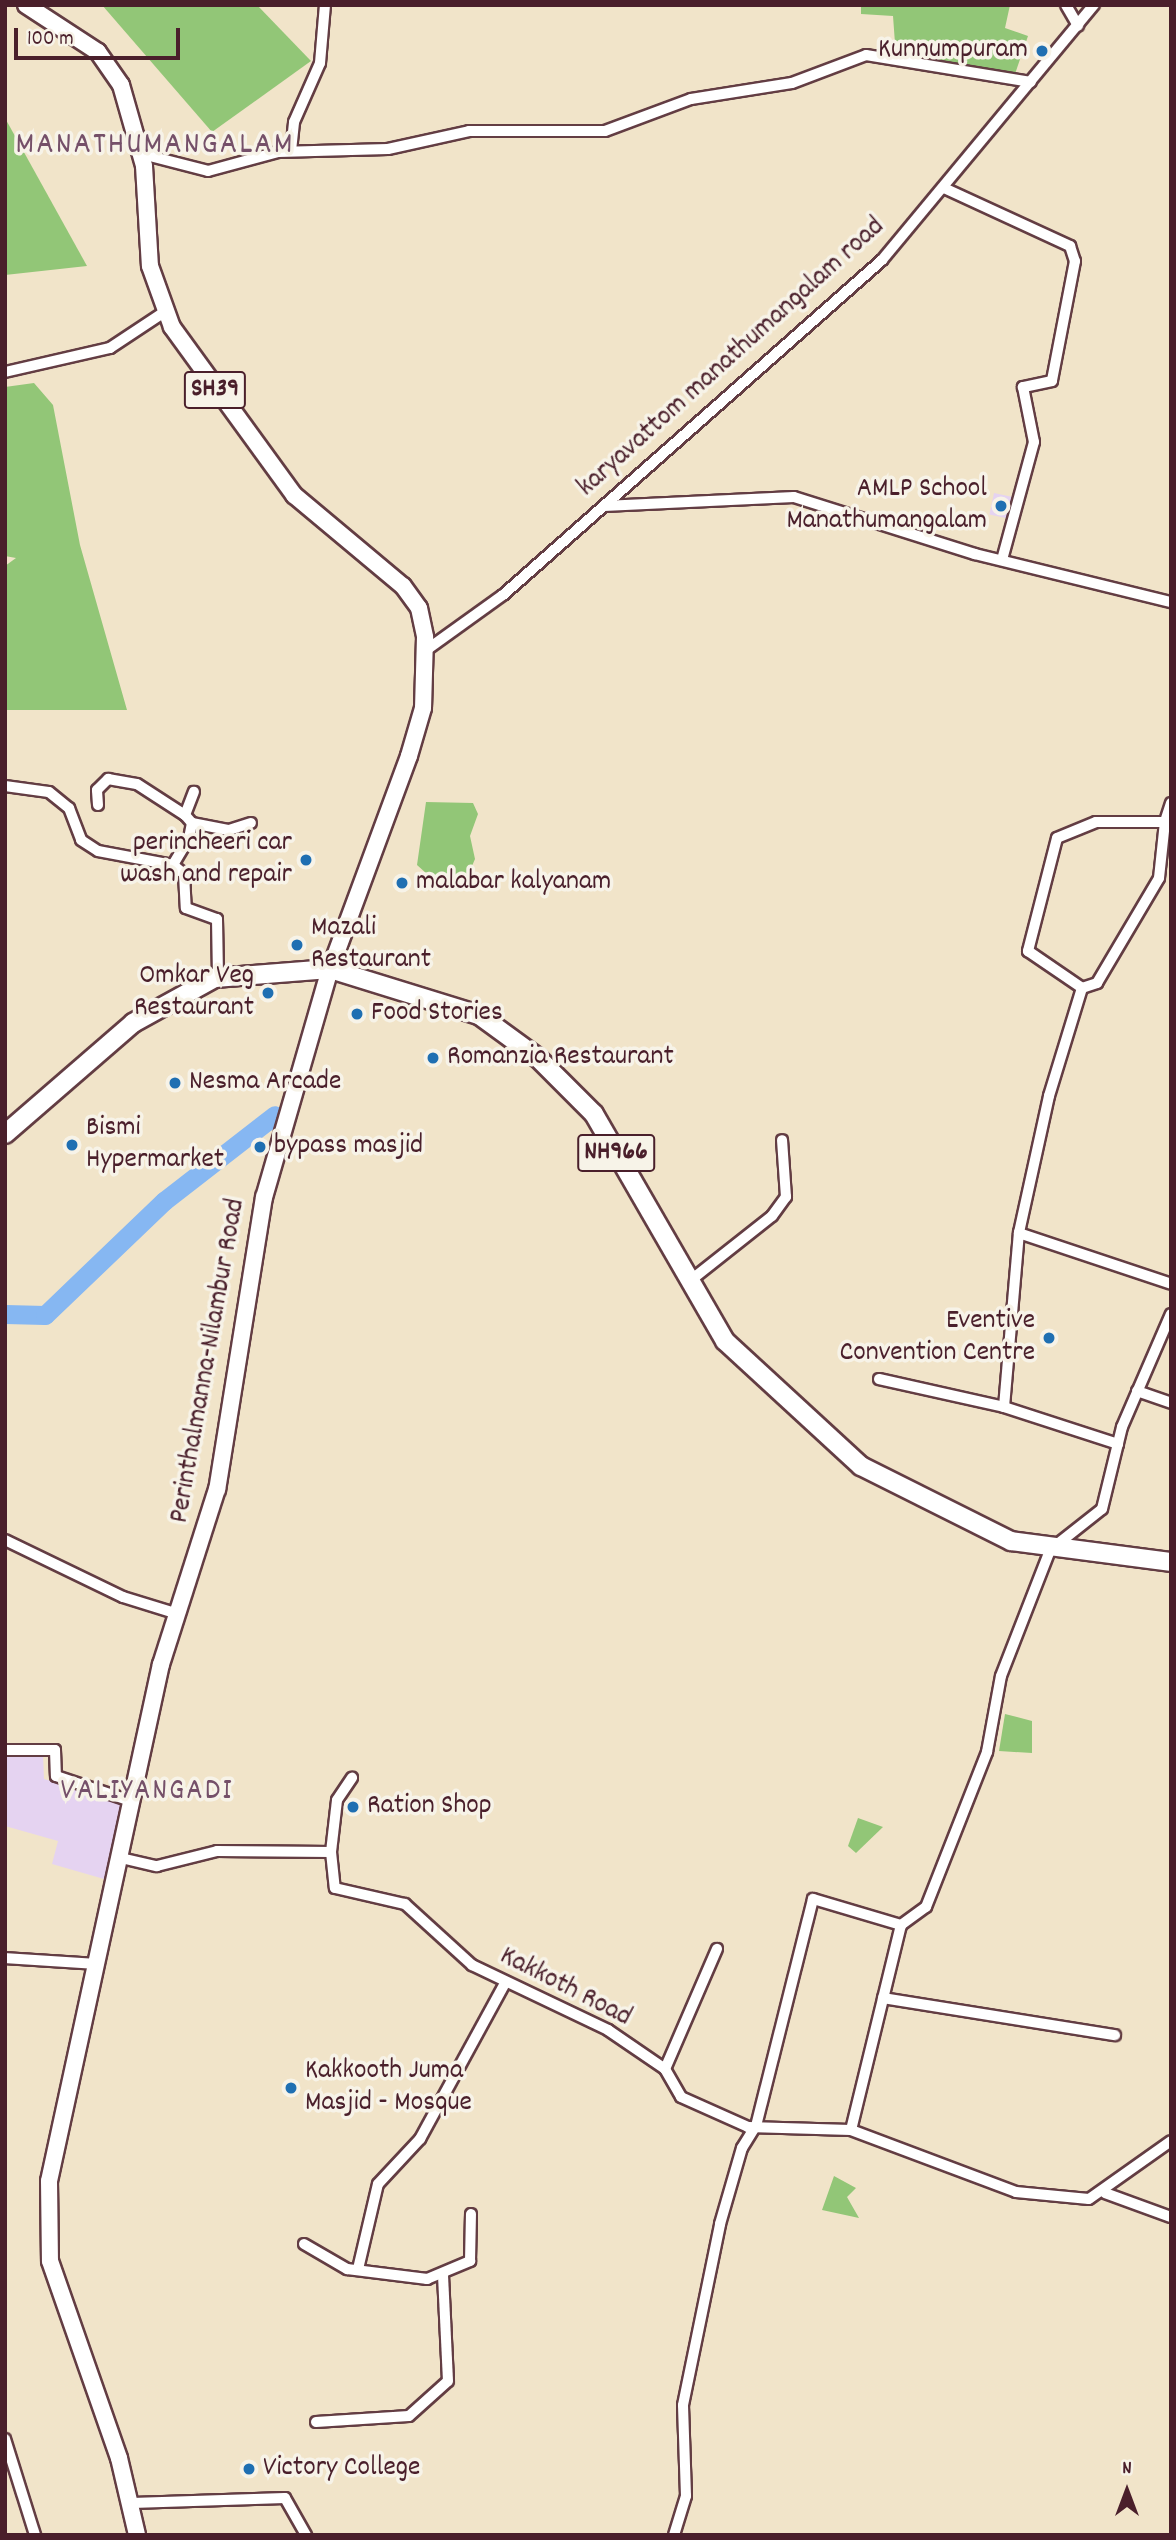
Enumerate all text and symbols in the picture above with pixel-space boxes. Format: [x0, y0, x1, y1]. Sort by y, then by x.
scale bar [18, 14, 184, 58]
text: 100 m [27, 25, 74, 55]
place label: Kunnumpuram [878, 34, 1028, 68]
marker: Kunnumpuram [1034, 43, 1050, 59]
district label: MANATHUMANGALAM [17, 127, 293, 165]
street label: karyavattom manathumangalam road [571, 211, 893, 505]
road number: SH39 [184, 368, 246, 412]
place label: AMLP School Manathumangalam [786, 473, 987, 539]
marker: AMLP School Manathumangalam [993, 498, 1009, 514]
place label: perincheeri car wash and repair [120, 827, 292, 893]
marker: perincheeri car wash and repair [298, 852, 314, 868]
place label: malabar kalyanam [416, 866, 611, 900]
marker: malabar kalyanam [394, 875, 410, 891]
place label: Mazali Restaurant [311, 912, 431, 978]
marker: Mazali Restaurant [289, 937, 305, 953]
place label: Omkar Veg Restaurant [134, 960, 254, 1026]
marker: Omkar Veg Restaurant [260, 985, 276, 1001]
place label: Food Stories [371, 997, 503, 1031]
marker: Food Stories [349, 1006, 365, 1022]
place label: Romanzia Restaurant [447, 1041, 674, 1075]
marker: Romanzia Restaurant [425, 1050, 441, 1066]
place label: Nesma Arcade [189, 1066, 341, 1100]
marker: Nesma Arcade [167, 1075, 183, 1091]
place label: Bismi Hypermarket [86, 1112, 224, 1178]
place label: bypass masjid [274, 1130, 423, 1164]
road number: NH966 [576, 1130, 656, 1176]
marker: Bismi Hypermarket [64, 1137, 80, 1153]
marker: bypass masjid [252, 1139, 268, 1155]
street label: Perinthalmanna-Nilambur Road [164, 1196, 254, 1526]
place label: Eventive Convention Centre [839, 1305, 1035, 1371]
marker: Eventive Convention Centre [1041, 1330, 1057, 1346]
district label: VALIYANGADI [62, 1775, 232, 1811]
place label: Ration Shop [367, 1790, 492, 1824]
marker: Ration Shop [345, 1799, 361, 1815]
street label: Kakkoth Road [493, 1940, 637, 2036]
place label: Kakkooth Juma Masjid - Mosque [305, 2055, 472, 2121]
marker: Kakkooth Juma Masjid - Mosque [283, 2080, 299, 2096]
place label: Victory College [263, 2452, 420, 2486]
north arrow [1092, 2456, 1162, 2526]
text: N [1122, 2456, 1132, 2483]
marker: Victory College [241, 2461, 257, 2477]

